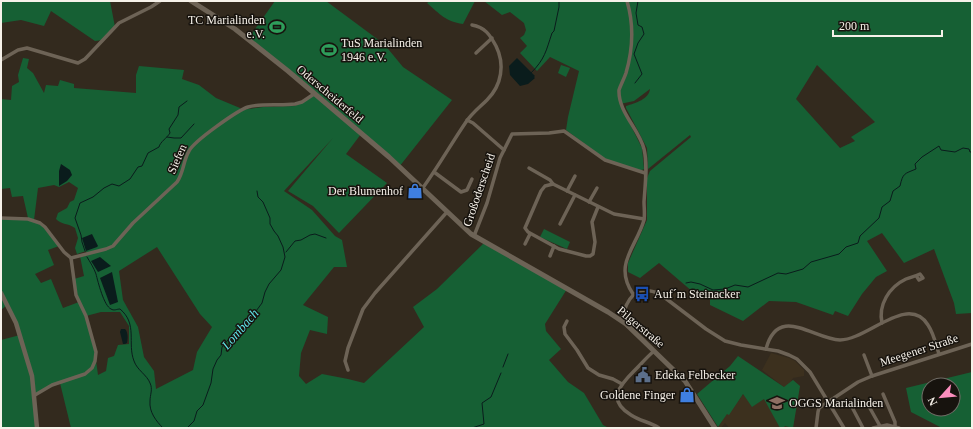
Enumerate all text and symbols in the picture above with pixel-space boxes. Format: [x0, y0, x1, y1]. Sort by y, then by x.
scale bar [833, 12, 942, 38]
place label: TC Marialinden e.V. [188, 13, 265, 41]
sports icon: TC Marialinden e.V. [268, 18, 286, 36]
text: 200 m [839, 19, 870, 33]
place label: TuS Marialinden 1946 e.V. [341, 36, 422, 64]
sports icon: TuS Marialinden 1946 e.V. [320, 41, 338, 59]
street label: Oderscheiderfeld [294, 62, 366, 126]
street label: Siefen [164, 142, 190, 176]
street label: Großoderscheid [460, 151, 498, 229]
shop icon: Der Blumenhof [406, 182, 424, 200]
place label: Der Blumenhof [328, 184, 403, 198]
bus stop icon: Auf´m Steinacker [633, 285, 651, 303]
place label: Auf´m Steinacker [654, 287, 740, 301]
street label: Pilgerstraße [615, 303, 667, 351]
water label: Lombach [218, 306, 262, 353]
street label: Meegener Straße [878, 331, 960, 369]
public building icon: Edeka Felbecker [634, 366, 652, 384]
place label: Edeka Felbecker [655, 368, 735, 382]
north arrow [921, 377, 961, 417]
shop icon: Goldene Finger [678, 386, 696, 404]
place label: Goldene Finger [600, 388, 675, 402]
school or university icon: OGGS Marialinden [768, 394, 786, 412]
text: N [925, 395, 939, 408]
place label: OGGS Marialinden [789, 396, 883, 410]

